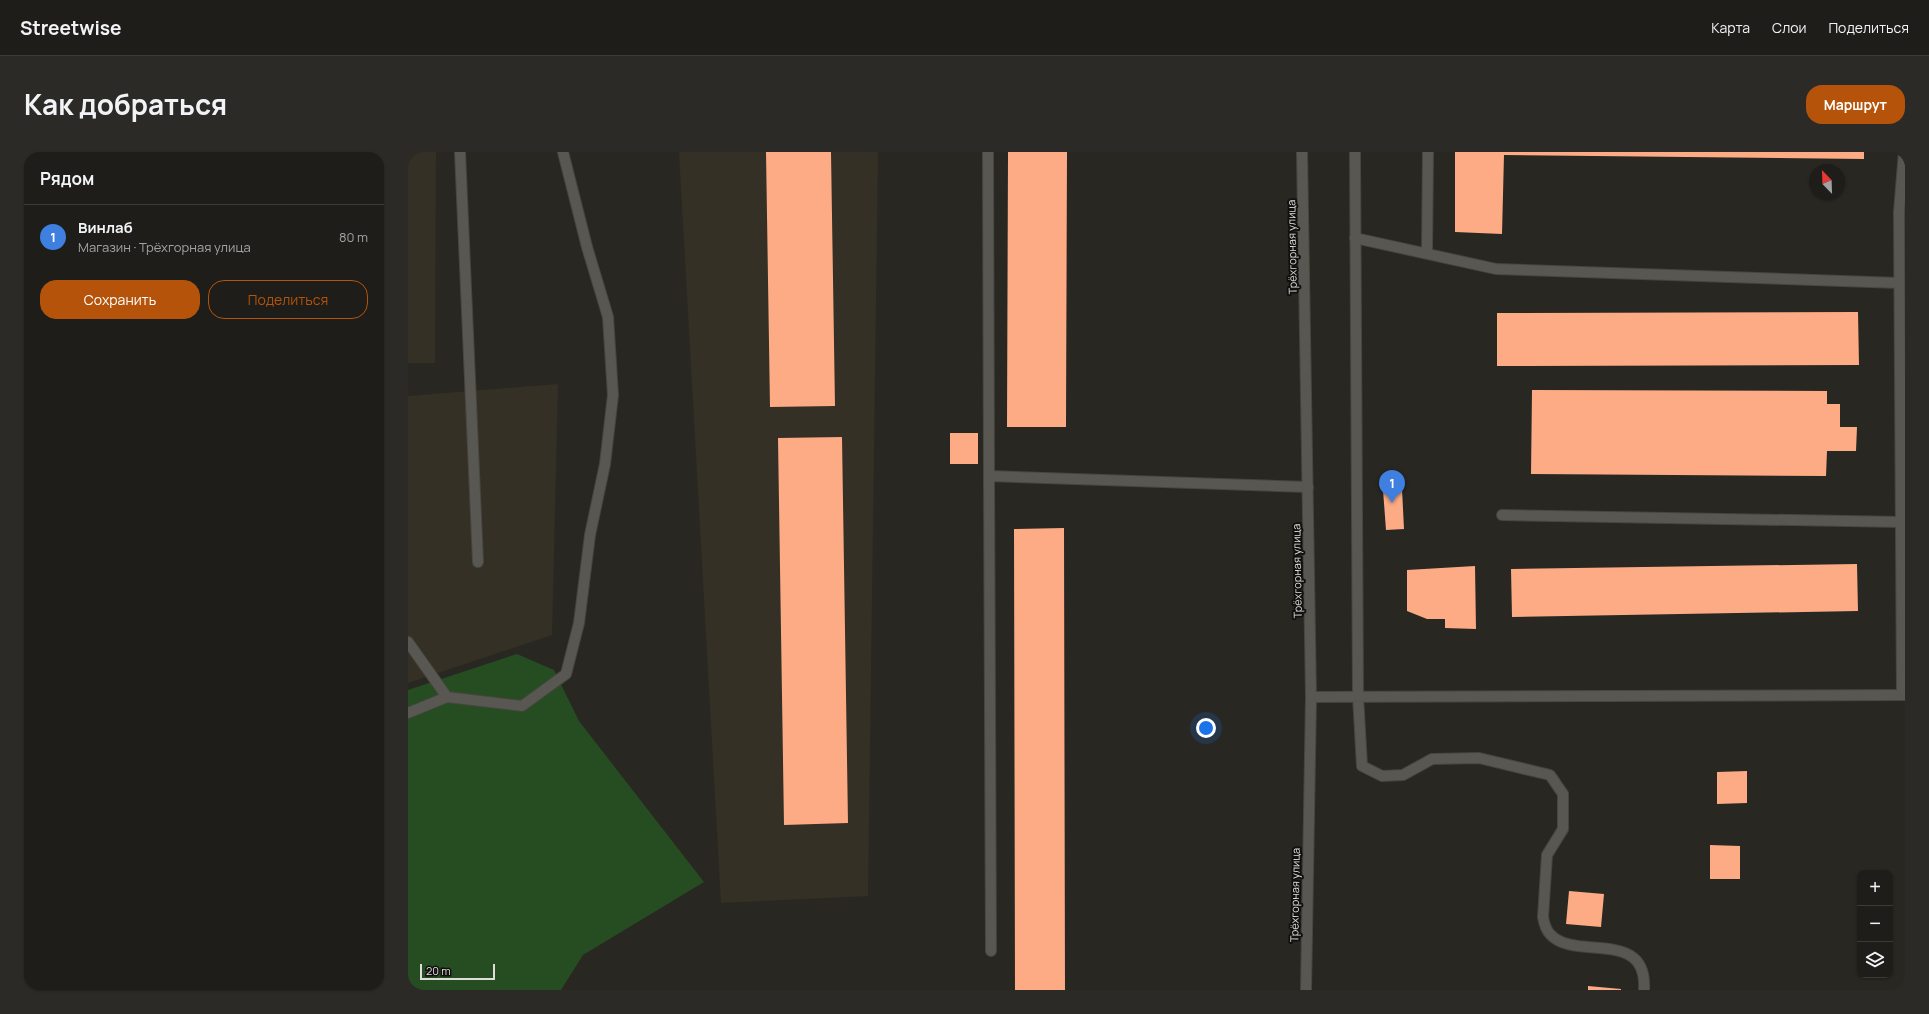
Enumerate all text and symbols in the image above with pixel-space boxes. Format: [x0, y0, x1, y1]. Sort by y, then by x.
text: Streetwise [20, 15, 122, 41]
text: Карта [1711, 18, 1750, 37]
text: Слои [1772, 18, 1806, 37]
text: Поделиться [1828, 18, 1909, 37]
text: Как добраться [24, 85, 227, 123]
button: Маршрут [1806, 85, 1905, 124]
north arrow [1809, 164, 1845, 200]
text: Рядом [40, 167, 94, 190]
street label: Трёхгорная улица [1283, 200, 1300, 294]
text: Винлаб [78, 217, 133, 238]
text: 1 [50, 228, 56, 246]
text: 80 m [339, 228, 368, 246]
text: Магазин · Трёхгорная улица [78, 238, 251, 256]
button: Сохранить [40, 280, 200, 319]
button: Поделиться [208, 280, 368, 319]
pin: 1 [1379, 470, 1405, 503]
street label: Трёхгорная улица [1288, 524, 1305, 618]
your location [1196, 718, 1216, 738]
street label: Трёхгорная улица [1286, 848, 1303, 942]
map controls [1857, 870, 1893, 978]
button: + [1857, 870, 1893, 906]
button: − [1857, 906, 1893, 942]
button: layers [1857, 942, 1893, 978]
scale bar [420, 962, 495, 981]
text: 20 m [426, 963, 451, 978]

